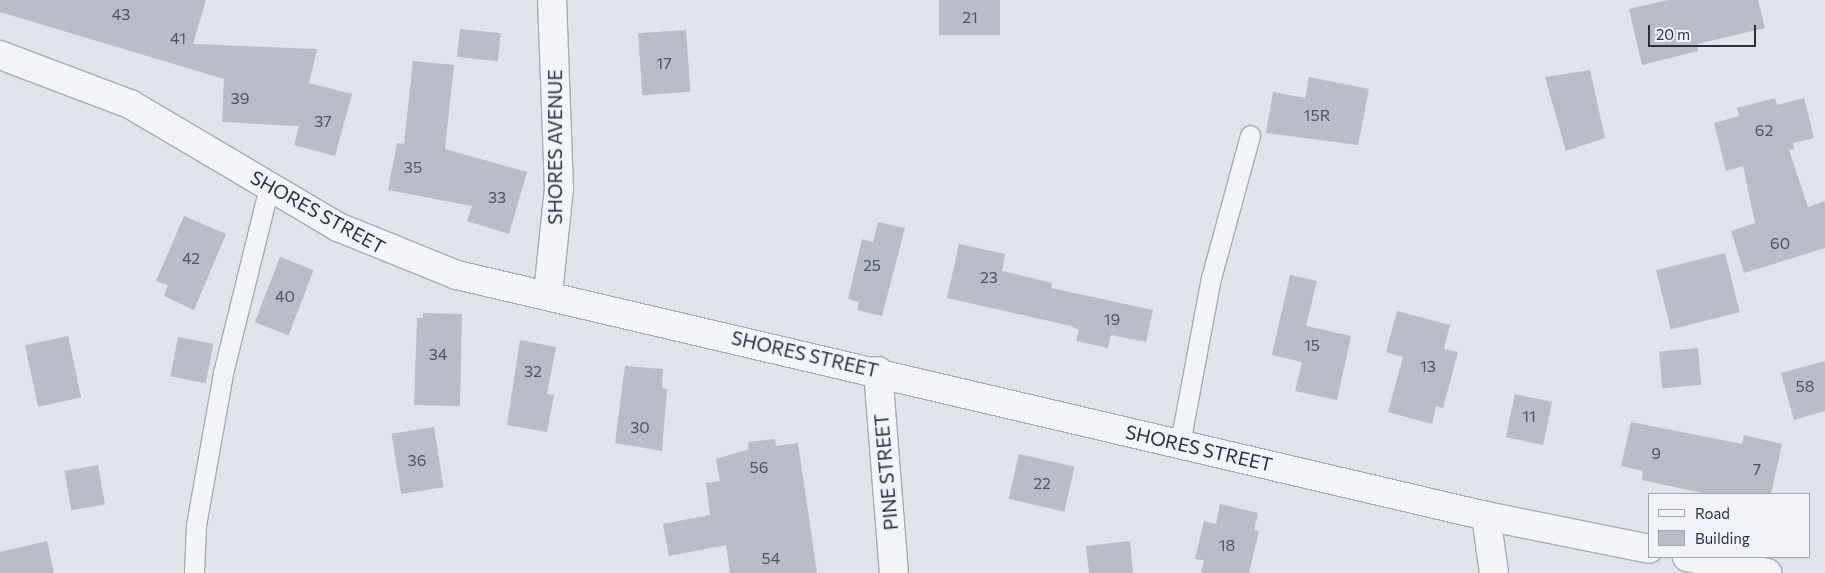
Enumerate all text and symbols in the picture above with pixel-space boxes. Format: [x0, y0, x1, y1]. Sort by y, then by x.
house number: 43 [112, 4, 130, 24]
house number: 21 [962, 7, 978, 27]
scale bar [1650, 15, 1758, 47]
text: 20 m [1656, 25, 1690, 43]
house number: 41 [170, 28, 186, 48]
house number: 17 [656, 53, 672, 73]
street label: SHORES AVENUE [544, 69, 566, 225]
house number: 39 [231, 88, 249, 108]
house number: 15R [1304, 105, 1330, 125]
house number: 37 [314, 111, 332, 131]
house number: 62 [1755, 120, 1773, 140]
house number: 35 [404, 157, 422, 177]
street label: SHORES STREET [247, 166, 389, 258]
house number: 33 [488, 187, 506, 207]
house number: 60 [1770, 233, 1790, 253]
house number: 42 [182, 248, 200, 268]
house number: 25 [863, 255, 881, 275]
house number: 23 [980, 267, 998, 287]
house number: 40 [275, 286, 295, 306]
house number: 19 [1104, 309, 1120, 329]
street label: SHORES STREET [729, 326, 881, 382]
house number: 15 [1304, 335, 1320, 355]
house number: 34 [429, 344, 447, 364]
house number: 13 [1420, 356, 1436, 376]
house number: 32 [524, 361, 542, 381]
house number: 58 [1796, 376, 1814, 396]
house number: 11 [1522, 406, 1536, 426]
street label: PINE STREET [870, 413, 902, 531]
house number: 30 [630, 417, 650, 437]
street label: SHORES STREET [1123, 420, 1275, 476]
house number: 9 [1651, 443, 1661, 463]
house number: 36 [408, 450, 426, 470]
house number: 56 [750, 457, 768, 477]
house number: 7 [1753, 459, 1761, 479]
house number: 22 [1033, 473, 1051, 493]
legend [1648, 493, 1810, 558]
text: Road [1695, 504, 1730, 522]
text: Building [1695, 529, 1750, 547]
house number: 18 [1219, 535, 1235, 555]
house number: 54 [762, 548, 780, 568]

